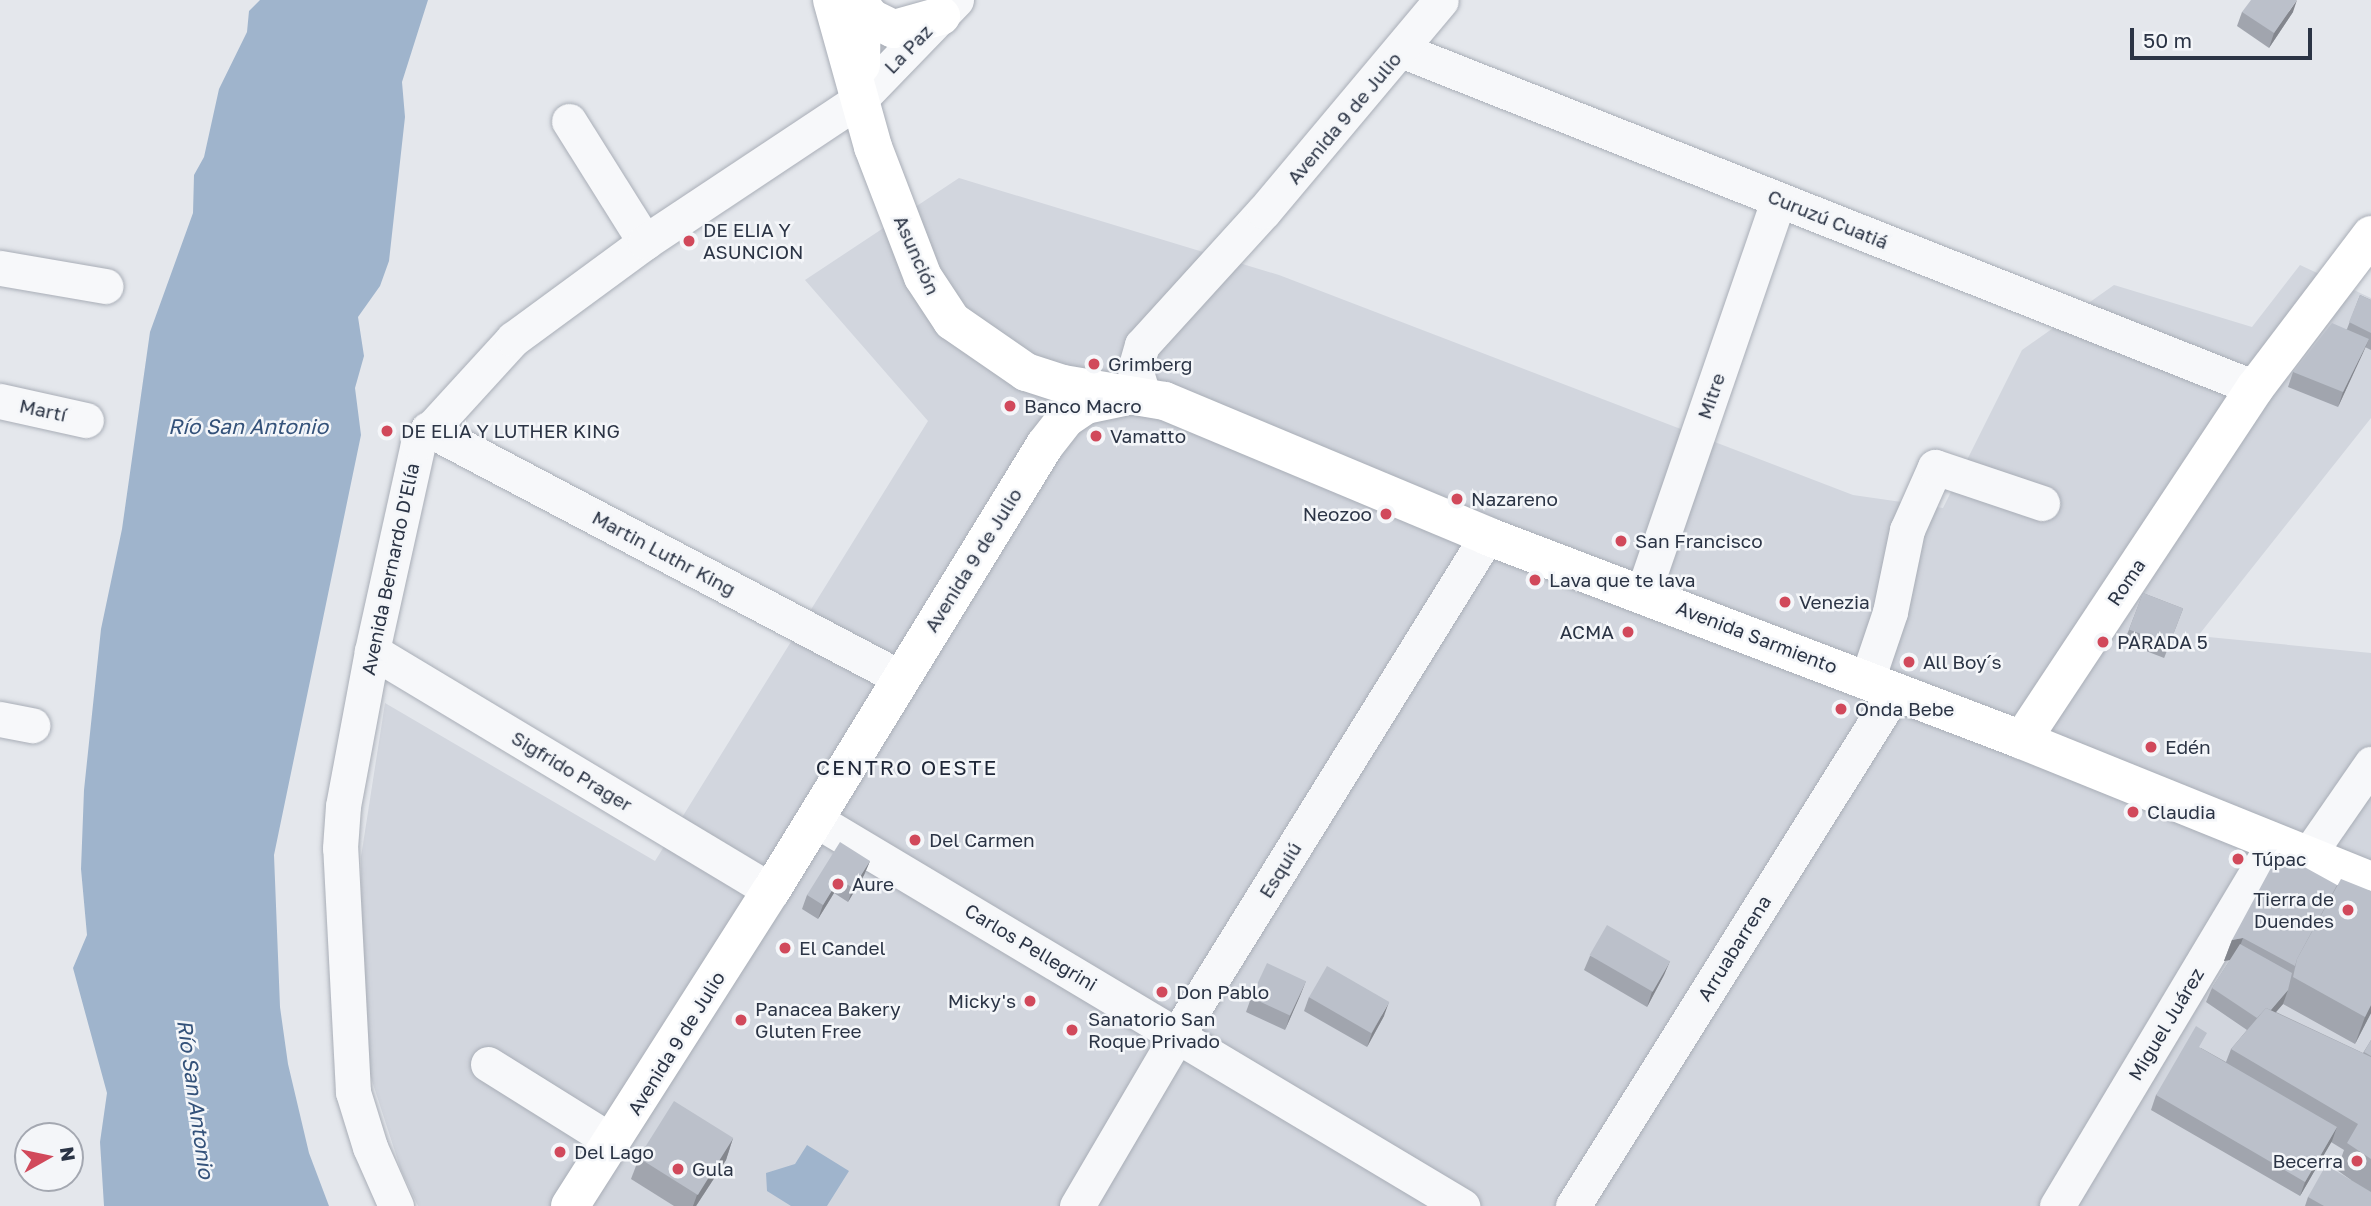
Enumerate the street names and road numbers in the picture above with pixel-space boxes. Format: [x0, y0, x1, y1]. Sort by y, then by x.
street label: La Paz [879, 20, 937, 78]
street label: Avenida 9 de Julio [1282, 47, 1406, 189]
street label: Curuzú Cuatiá [1765, 185, 1891, 253]
street label: Asunción [889, 212, 945, 298]
street label: Mitre [1693, 370, 1729, 422]
street label: Martí [17, 394, 69, 426]
street label: Avenida Bernardo D'Elía [356, 461, 424, 677]
street label: Avenida 9 de Julio [920, 484, 1026, 636]
street label: Martin Luthr King [588, 506, 740, 600]
street label: Roma [2102, 554, 2150, 610]
street label: Avenida Sarmiento [1673, 596, 1841, 678]
street label: Sigfrido Prager [508, 726, 636, 816]
street label: Esquiú [1254, 838, 1306, 902]
street label: Arruabarrena [1692, 891, 1776, 1005]
street label: Carlos Pellegrini [961, 898, 1101, 996]
street label: Miguel Juárez [2123, 964, 2209, 1084]
street label: Avenida 9 de Julio [623, 967, 729, 1119]

